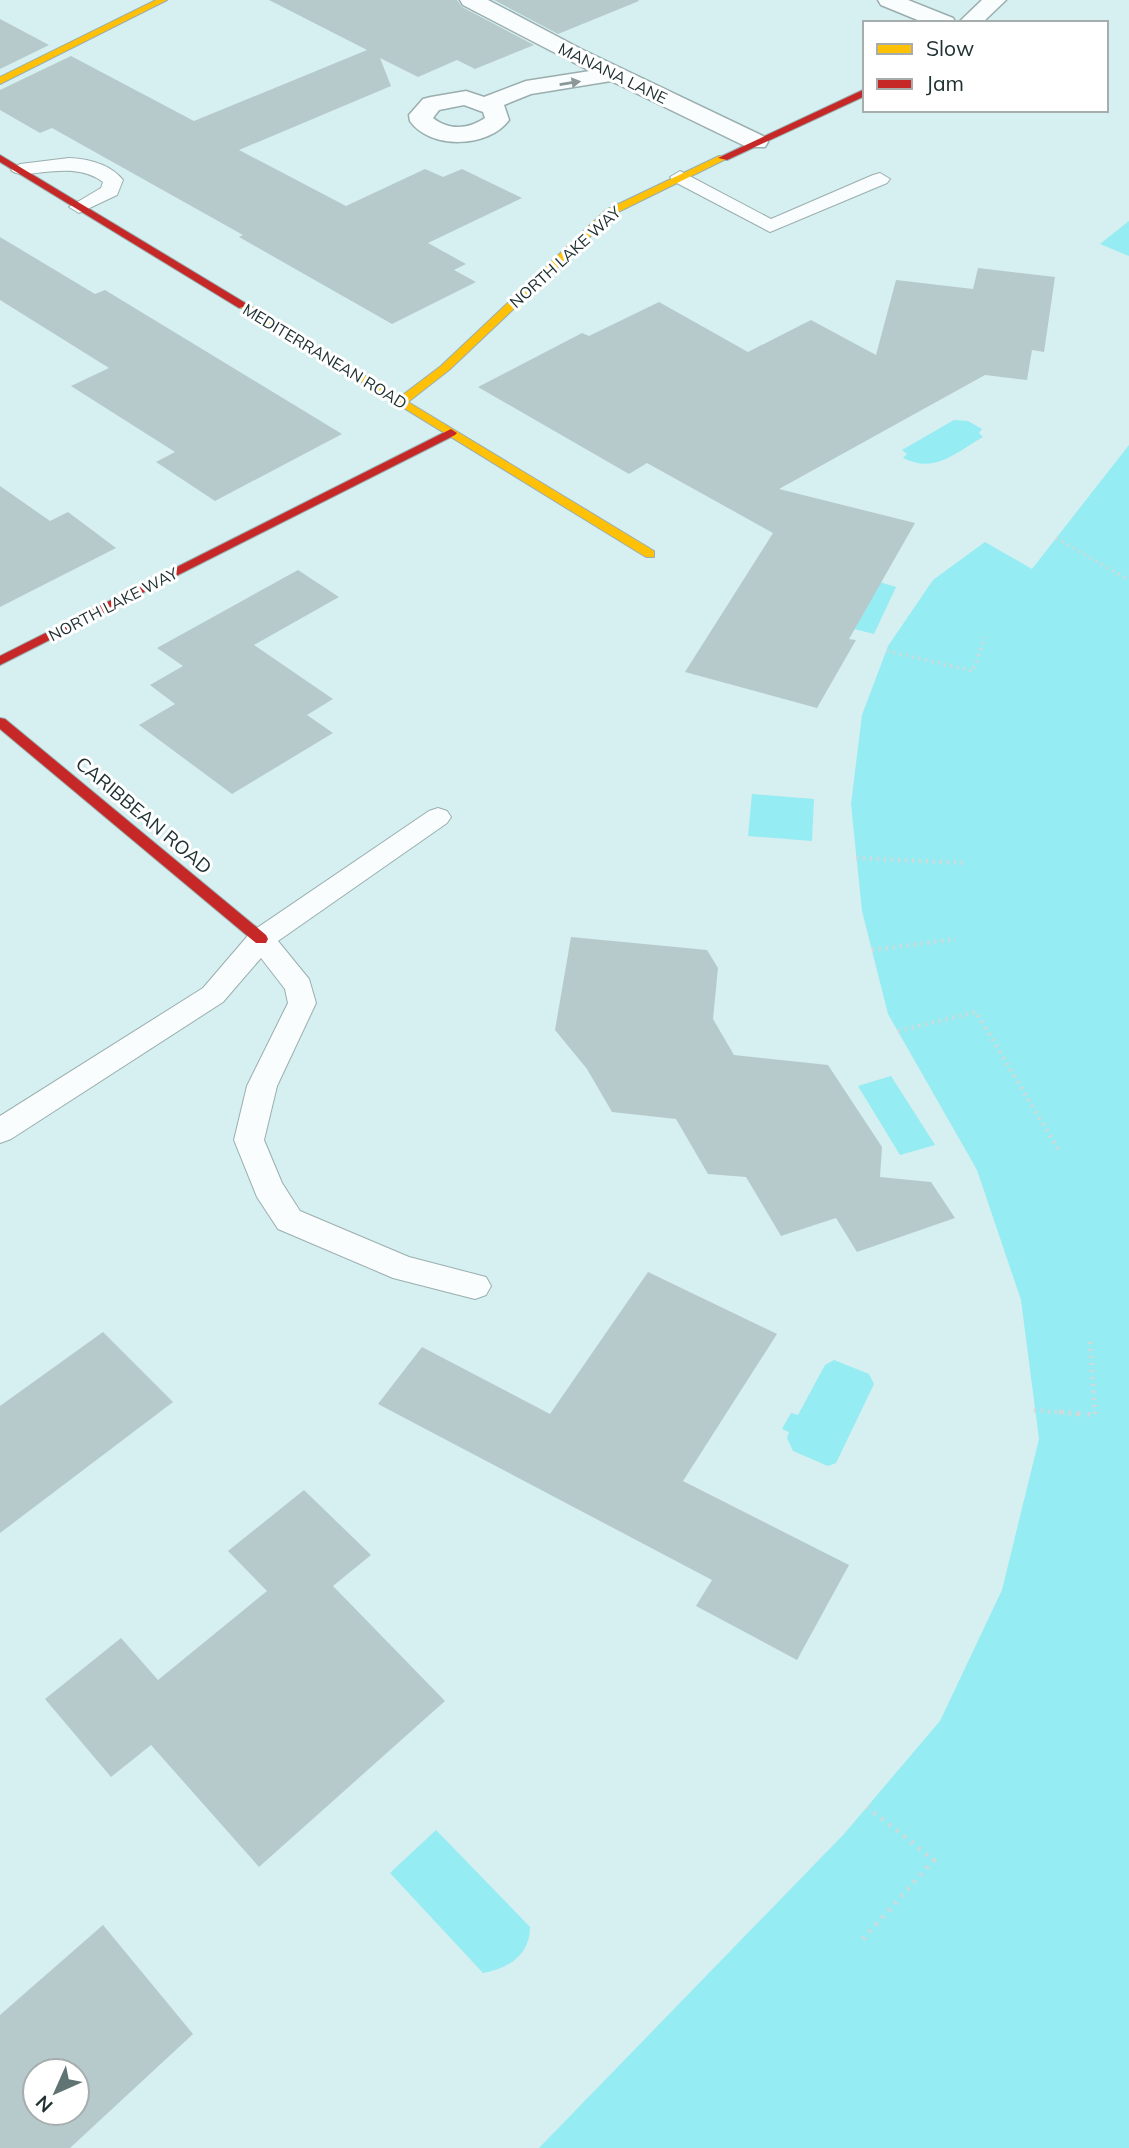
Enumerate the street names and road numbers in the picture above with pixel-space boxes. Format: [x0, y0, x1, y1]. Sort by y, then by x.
street label: MANANA LANE [555, 38, 671, 108]
street label: NORTH LAKE WAY [505, 202, 625, 312]
street label: MEDITERRANEAN ROAD [239, 299, 411, 413]
street label: NORTH LAKE WAY [45, 563, 181, 645]
street label: CARIBBEAN ROAD [71, 751, 217, 879]

